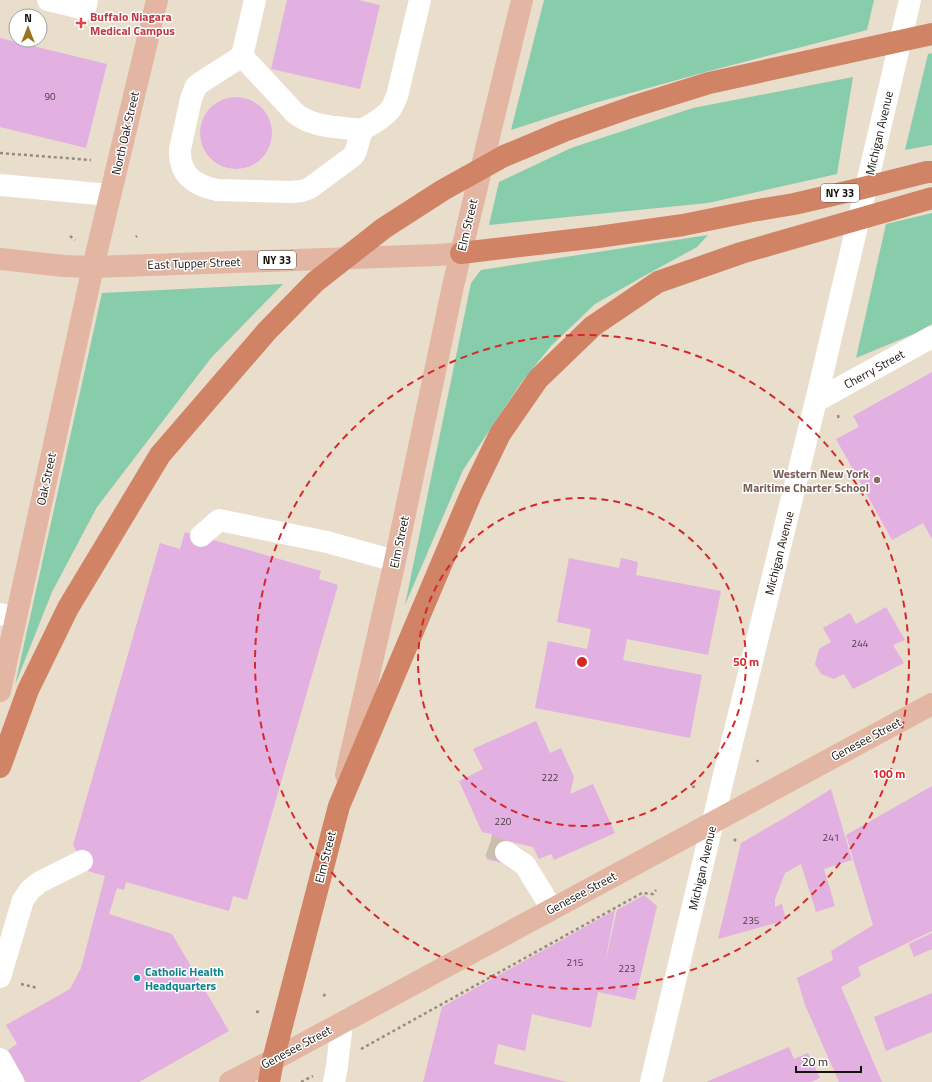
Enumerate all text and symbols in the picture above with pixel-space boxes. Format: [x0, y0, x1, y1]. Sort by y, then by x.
place label: Buffalo Niagara Medical Campus [90, 7, 175, 40]
north arrow [8, 8, 48, 48]
text: N [24, 10, 32, 26]
marker: Buffalo Niagara Medical Campus [75, 17, 87, 29]
house number: 90 [44, 89, 56, 104]
street label: North Oak Street [106, 89, 144, 177]
street label: Michigan Avenue [860, 89, 898, 177]
road number: NY 33 [821, 184, 859, 202]
street label: Elm Street [452, 196, 482, 253]
road number: NY 33 [258, 251, 296, 269]
street label: East Tupper Street [147, 252, 242, 274]
street label: Cherry Street [840, 344, 908, 393]
street label: Oak Street [31, 450, 61, 507]
place label: Western New York Maritime Charter School [743, 464, 870, 497]
marker: Western New York Maritime Charter School [872, 475, 882, 485]
street label: Michigan Avenue [759, 509, 799, 597]
street label: Elm Street [384, 513, 414, 570]
house number: 244 [852, 636, 869, 651]
text: 50 m [733, 652, 759, 671]
centre of rings [575, 655, 589, 669]
street label: Genesee Street [827, 712, 905, 766]
text: 100 m [873, 764, 905, 783]
house number: 222 [542, 770, 558, 785]
house number: 220 [495, 814, 512, 829]
street label: Michigan Avenue [683, 824, 721, 912]
street label: Elm Street [309, 828, 341, 885]
house number: 241 [823, 830, 839, 845]
street label: Genesee Street [542, 866, 620, 920]
house number: 235 [743, 913, 760, 928]
house number: 215 [567, 955, 584, 970]
house number: 223 [619, 961, 635, 976]
place label: Catholic Health Headquarters [145, 962, 224, 995]
marker: Catholic Health Headquarters [132, 973, 142, 983]
street label: Genesee Street [257, 1020, 335, 1074]
scale bar [796, 1048, 861, 1074]
text: 20 m [802, 1052, 828, 1071]

